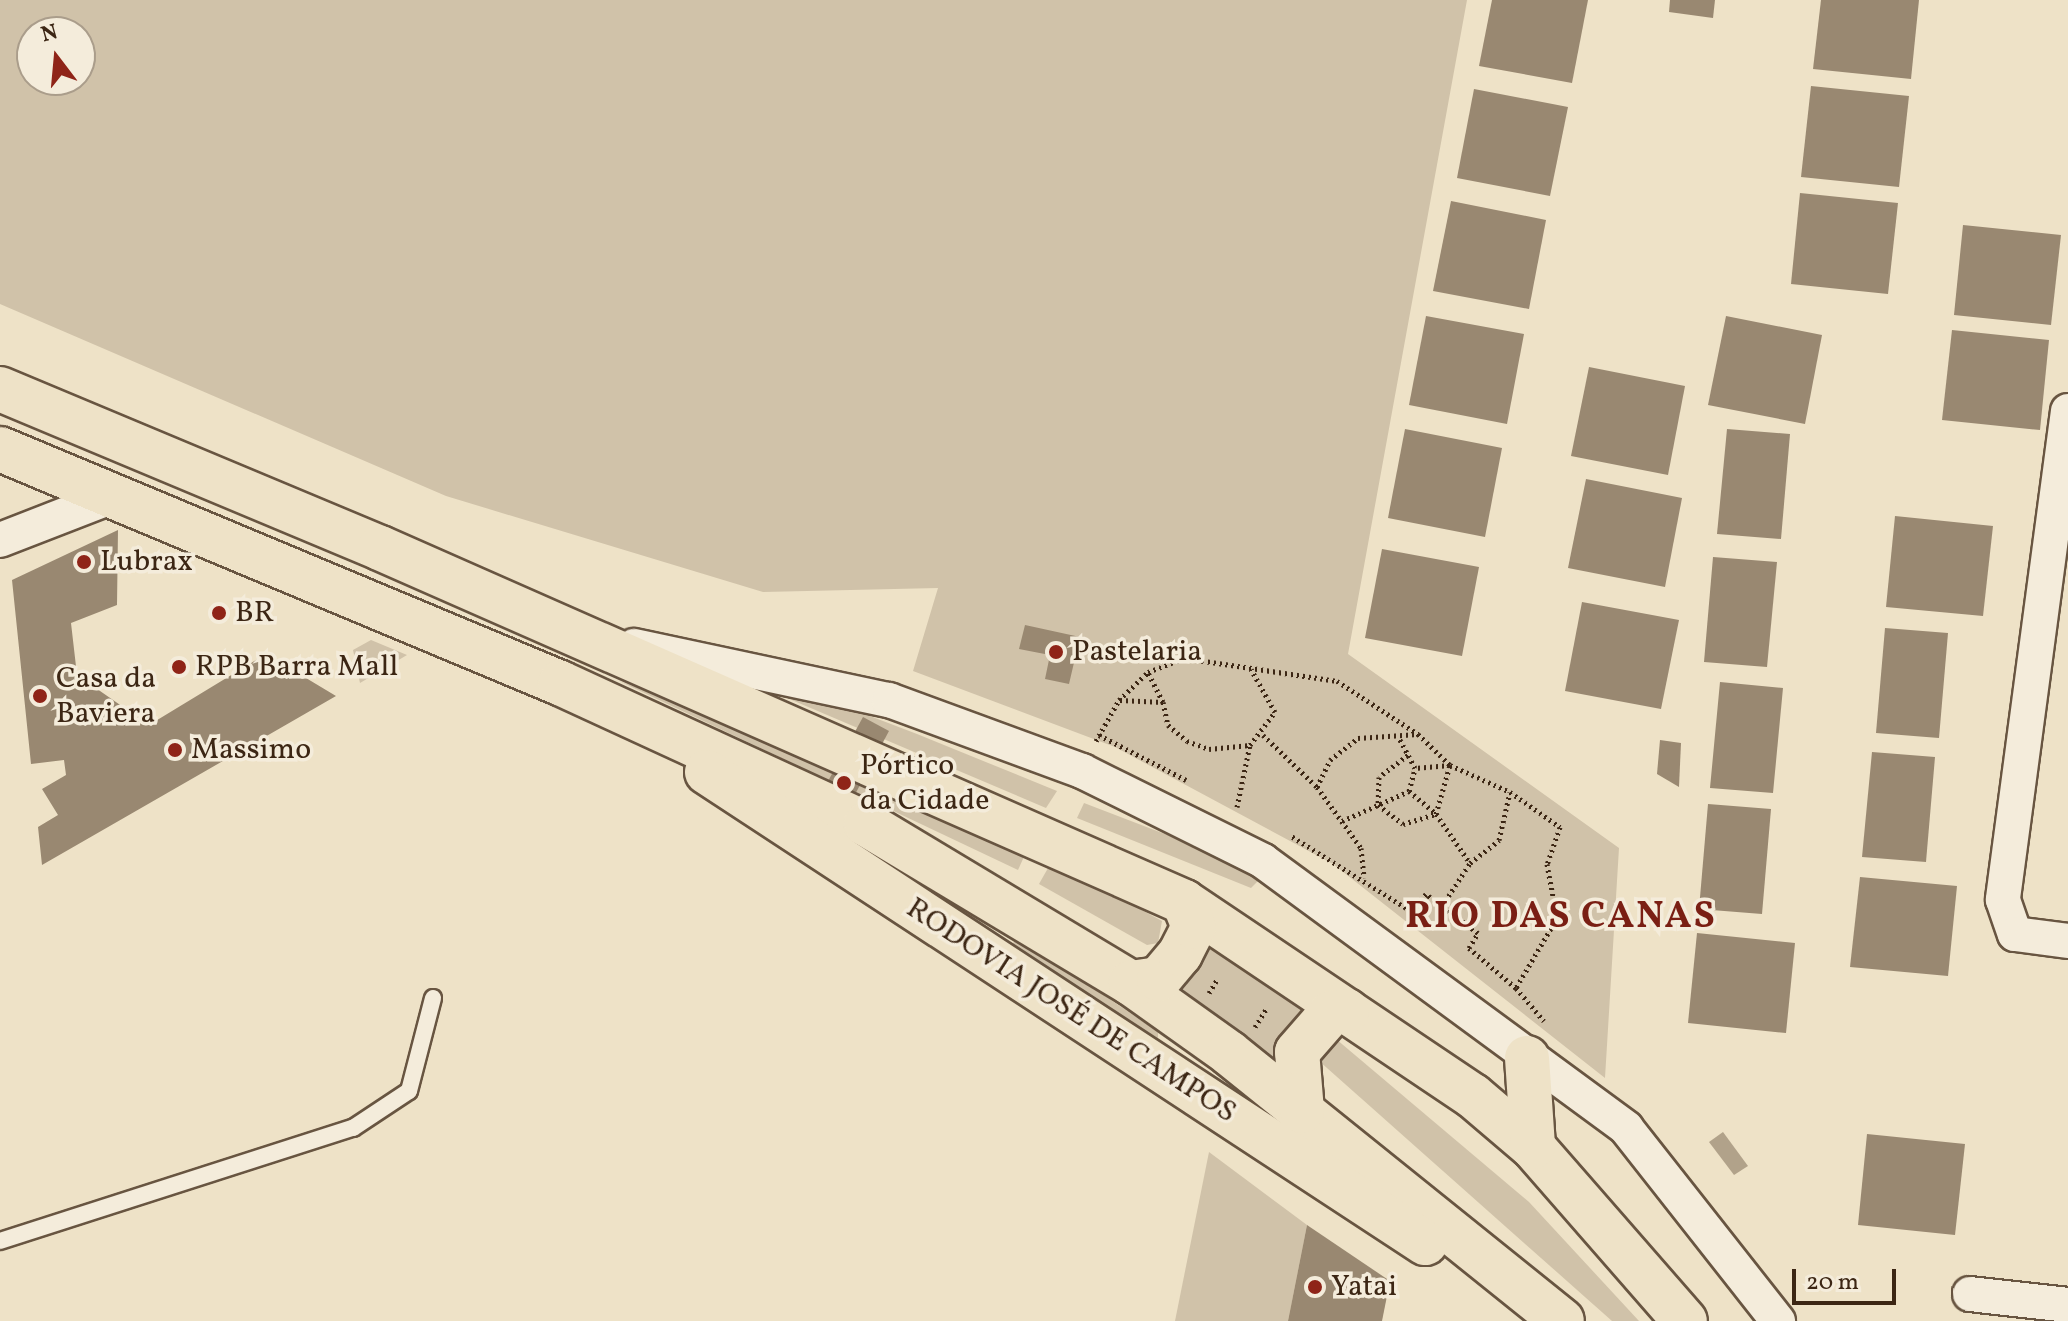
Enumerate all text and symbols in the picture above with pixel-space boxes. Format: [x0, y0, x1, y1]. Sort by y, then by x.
north arrow [16, 16, 96, 96]
text: N [38, 17, 62, 51]
place label: Lubrax [100, 544, 193, 580]
marker: Lubrax [75, 553, 93, 571]
place label: BR [235, 595, 274, 631]
marker: BR [210, 604, 228, 622]
place label: Pastelaria [1072, 634, 1202, 670]
marker: Pastelaria [1047, 643, 1065, 661]
place label: RPB Barra Mall [195, 649, 398, 685]
marker: RPB Barra Mall [170, 658, 188, 676]
place label: Casa da Baviera [56, 661, 156, 732]
marker: Casa da Baviera [31, 687, 49, 705]
place label: Massimo [191, 732, 311, 768]
marker: Massimo [166, 741, 184, 759]
place label: Pórtico da Cidade [860, 748, 989, 818]
marker: Pórtico da Cidade [835, 774, 853, 792]
street label: RODOVIA JOSÉ DE CAMPOS [899, 891, 1243, 1131]
district label: RIO DAS CANAS [1405, 895, 1717, 941]
scale bar [1796, 1253, 1900, 1303]
text: 20 m [1806, 1266, 1859, 1300]
place label: Yatai [1331, 1269, 1397, 1305]
marker: Yatai [1306, 1278, 1324, 1296]

